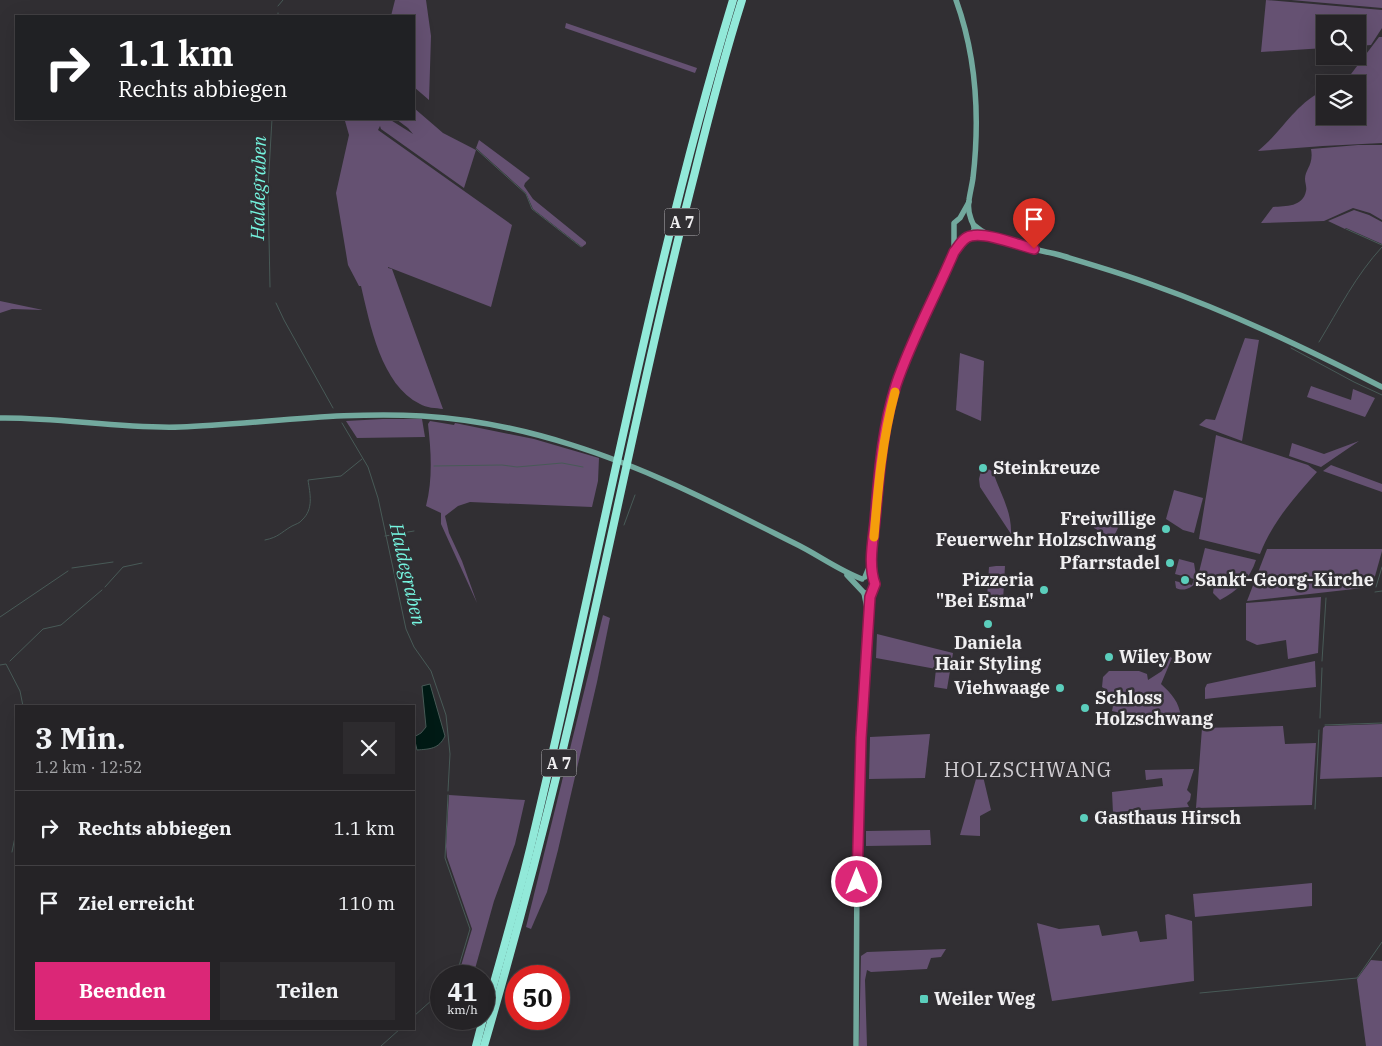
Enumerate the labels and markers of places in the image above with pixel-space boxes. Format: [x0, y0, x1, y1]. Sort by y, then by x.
pin [1013, 198, 1055, 249]
place label: Steinkreuze [993, 456, 1100, 479]
marker: Steinkreuze [977, 462, 989, 474]
place label: Freiwillige Feuerwehr Holzschwang [936, 507, 1157, 551]
marker: Freiwillige Feuerwehr Holzschwang [1160, 523, 1172, 535]
place label: Pfarrstadel [1059, 551, 1160, 574]
marker: Pfarrstadel [1164, 557, 1176, 569]
place label: Pizzeria "Bei Esma" [936, 568, 1034, 612]
place label: Sankt-Georg-Kirche [1195, 568, 1374, 591]
marker: Sankt-Georg-Kirche [1179, 574, 1191, 586]
marker: Pizzeria "Bei Esma" [1038, 584, 1050, 596]
marker: Daniela Hair Styling [982, 618, 994, 630]
place label: Daniela Hair Styling [935, 631, 1042, 675]
place label: Wiley Bow [1119, 645, 1212, 668]
marker: Wiley Bow [1103, 651, 1115, 663]
place label: Viehwaage [954, 676, 1050, 699]
marker: Viehwaage [1054, 682, 1066, 694]
place label: Schloss Holzschwang [1095, 686, 1214, 730]
marker: Schloss Holzschwang [1079, 702, 1091, 714]
place label: Gasthaus Hirsch [1094, 806, 1241, 829]
marker: Gasthaus Hirsch [1078, 812, 1090, 824]
place label: Weiler Weg [934, 987, 1036, 1010]
marker: Weiler Weg [918, 993, 930, 1005]

